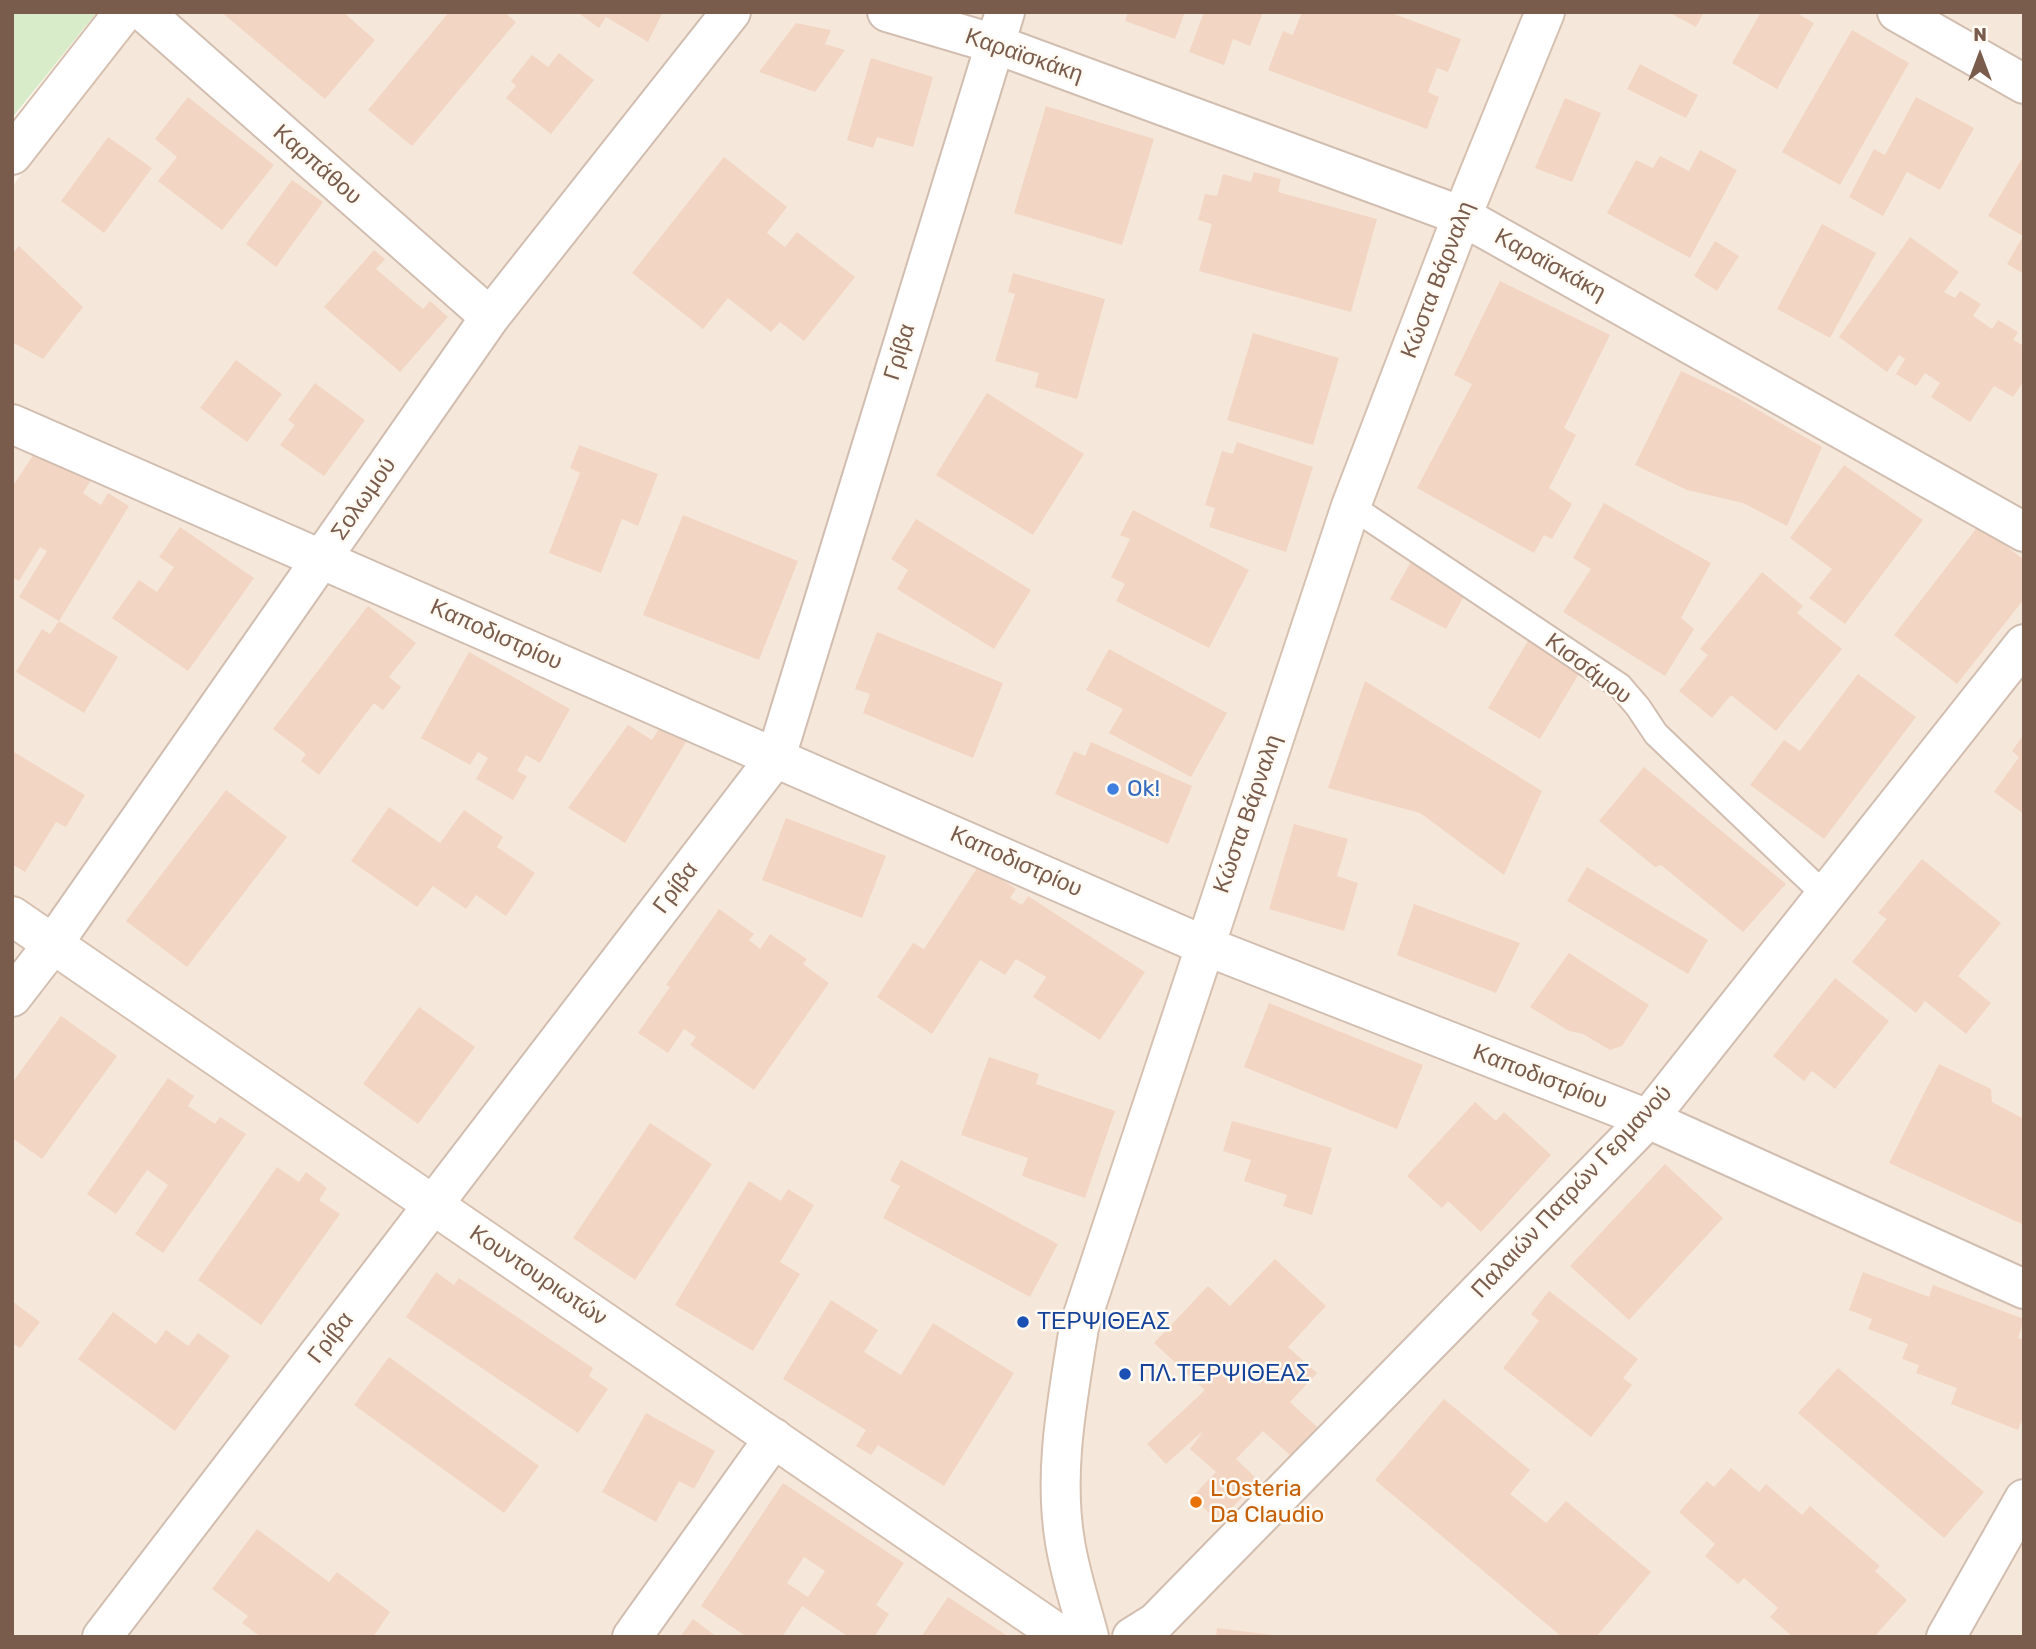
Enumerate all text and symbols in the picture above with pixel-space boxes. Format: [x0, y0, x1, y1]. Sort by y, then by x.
north arrow [1945, 21, 2015, 91]
street label: Καραϊσκάκη [961, 23, 1087, 89]
text: N [1973, 23, 1987, 46]
street label: Καρπάθου [267, 119, 367, 211]
street label: Κώστα Βάρναλη [1395, 198, 1481, 362]
street label: Καραϊσκάκη [1490, 223, 1610, 307]
street label: Γρίβα [878, 321, 922, 383]
street label: Σολωμού [326, 452, 402, 546]
street label: Καποδιστρίου [426, 594, 566, 676]
street label: Κισσάμου [1539, 628, 1637, 710]
street label: Κώστα Βάρναλη [1208, 731, 1288, 897]
place label: Ok! [1127, 775, 1160, 803]
marker: Ok! [1105, 781, 1121, 797]
street label: Καποδιστρίου [946, 821, 1086, 903]
street label: Γρίβα [648, 857, 704, 919]
street label: Καποδιστρίου [1469, 1039, 1611, 1115]
street label: Παλαιών Πατρών Γερμανού [1466, 1080, 1678, 1304]
street label: Κουντουριωτών [464, 1220, 612, 1332]
street label: Γρίβα [302, 1307, 360, 1369]
place label: ΤΕΡΨΙΘΕΑΣ [1037, 1308, 1170, 1336]
marker: ΤΕΡΨΙΘΕΑΣ [1015, 1314, 1031, 1330]
place label: ΠΛ.ΤΕΡΨΙΘΕΑΣ [1139, 1360, 1310, 1388]
marker: ΠΛ.ΤΕΡΨΙΘΕΑΣ [1117, 1366, 1133, 1382]
place label: L'Osteria Da Claudio [1210, 1475, 1324, 1529]
marker: L'Osteria Da Claudio [1188, 1494, 1204, 1510]

